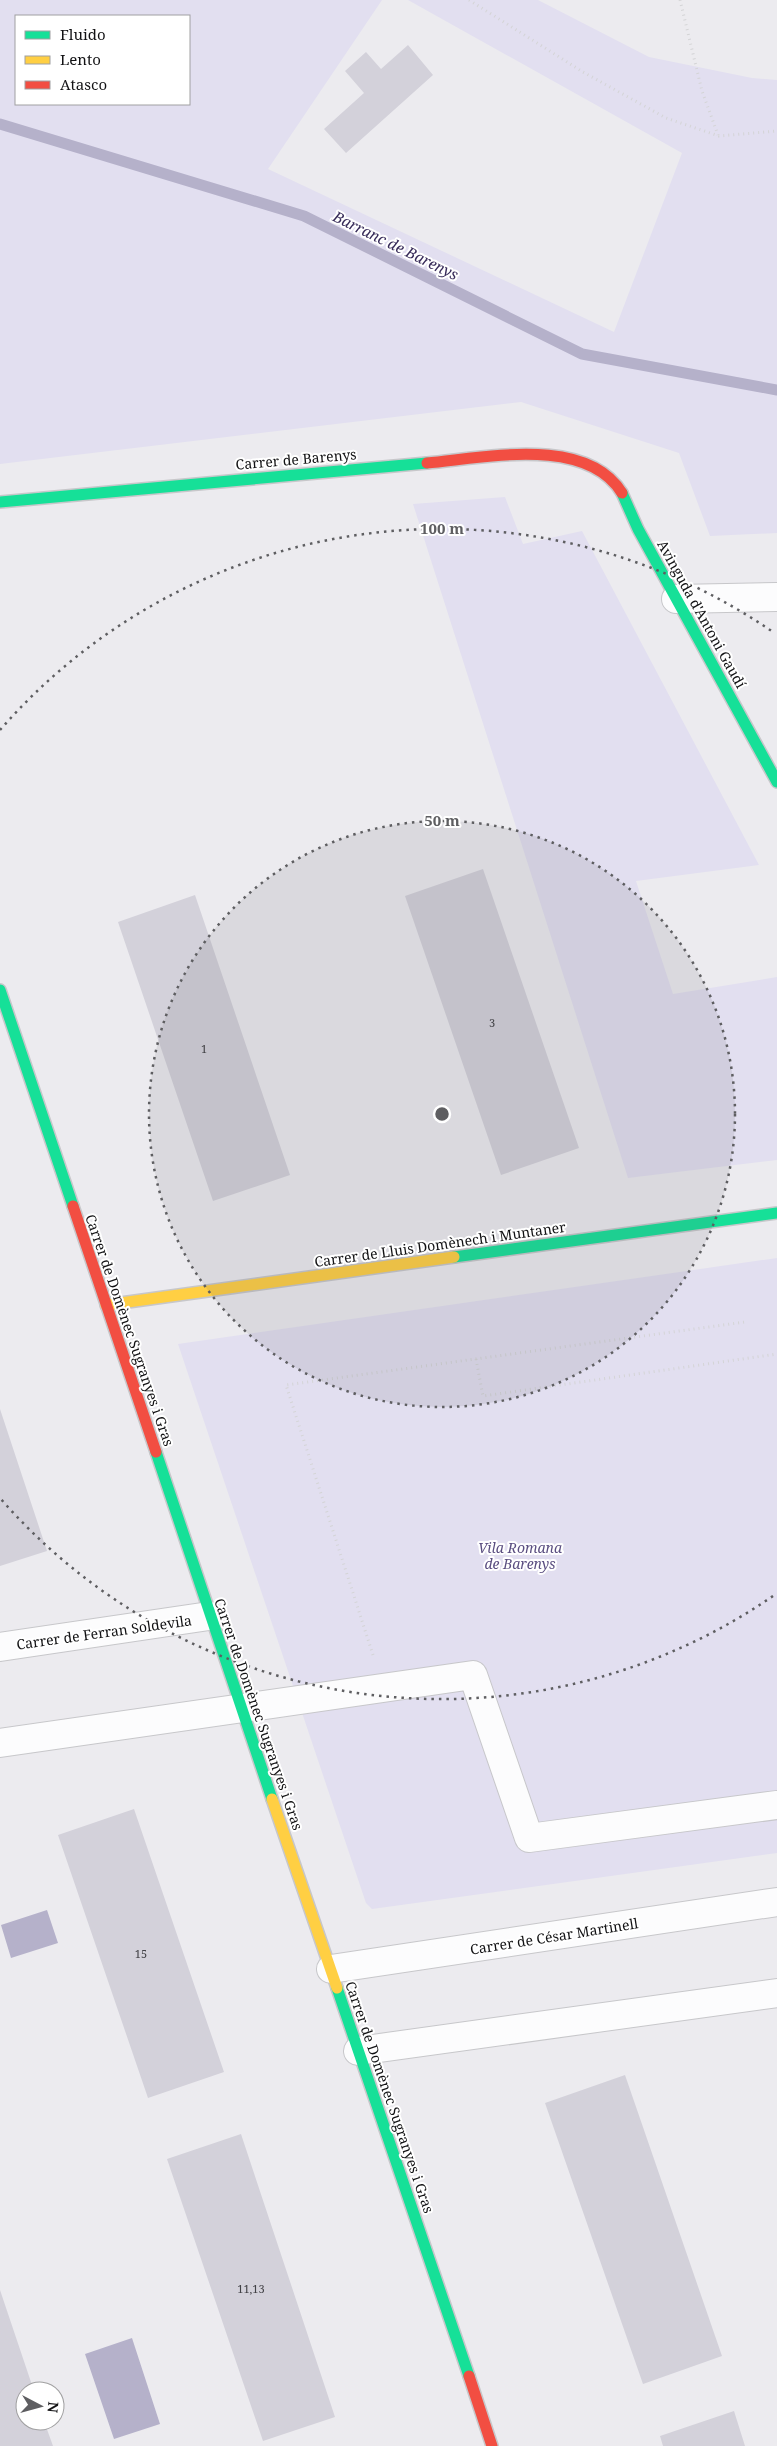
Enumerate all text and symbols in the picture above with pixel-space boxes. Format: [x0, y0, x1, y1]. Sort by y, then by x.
legend [15, 15, 190, 105]
text: Fluido [60, 24, 106, 44]
text: Lento [60, 49, 101, 69]
text: Atasco [60, 74, 107, 94]
water label: Barranc de Barenys [329, 205, 462, 284]
street label: Carrer de Barenys [235, 444, 357, 474]
text: 100 m [420, 518, 464, 538]
street label: Avinguda d'Antoni Gaudí [653, 537, 751, 692]
text: 50 m [424, 810, 460, 830]
house number: 3 [489, 1015, 495, 1030]
house number: 1 [201, 1041, 207, 1056]
centre of rings [433, 1105, 451, 1123]
street label: Carrer de Domènec Sugranyes i Gras [81, 1212, 179, 1448]
street label: Carrer de Lluis Domènech i Muntaner [313, 1217, 567, 1271]
park label: Vila Romana de Barenys [478, 1538, 563, 1573]
street label: Carrer de Domènec Sugranyes i Gras [210, 1596, 308, 1832]
street label: Carrer de Ferran Soldevila [15, 1610, 193, 1654]
street label: Carrer de César Martinell [469, 1913, 640, 1959]
house number: 15 [135, 1946, 147, 1961]
street label: Carrer de Domènec Sugranyes i Gras [341, 1979, 439, 2215]
house number: 11,13 [237, 2281, 265, 2296]
north arrow [15, 2381, 65, 2431]
text: N [43, 2401, 63, 2414]

